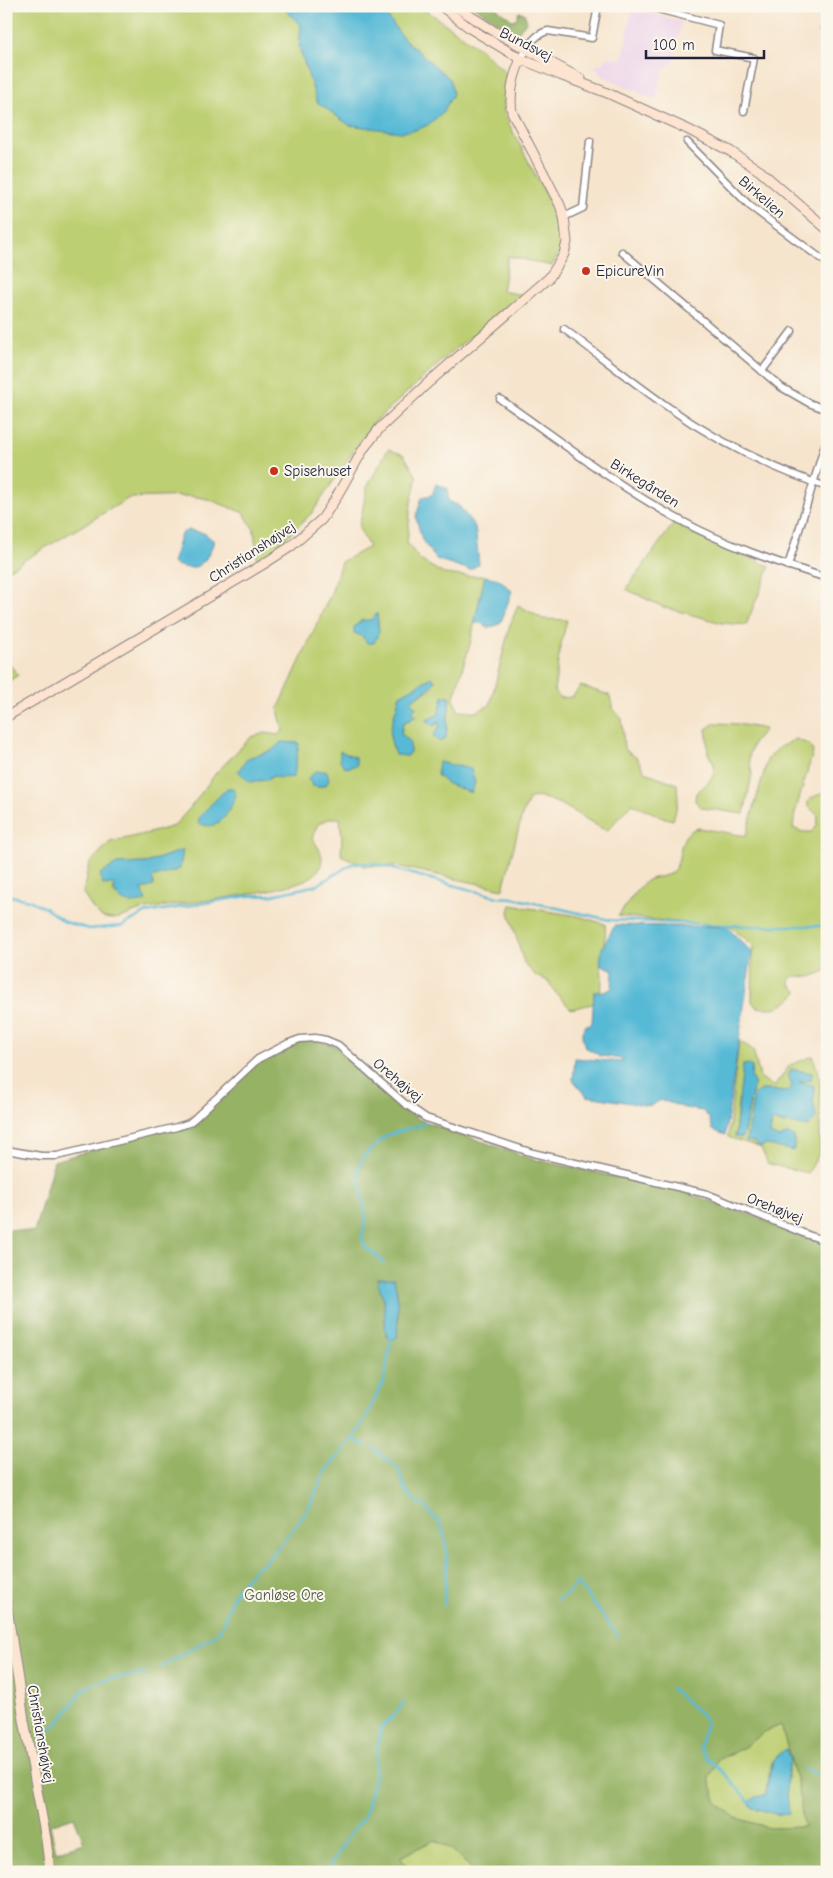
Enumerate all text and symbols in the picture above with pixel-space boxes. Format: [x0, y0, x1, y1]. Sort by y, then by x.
street label: Bundsvej [497, 23, 555, 65]
scale bar [646, 28, 763, 60]
text: 100 m [653, 36, 695, 54]
street label: Birkelien [735, 172, 789, 222]
place label: EpicureVin [596, 262, 664, 280]
marker: EpicureVin [580, 265, 592, 277]
street label: Birkegården [607, 455, 683, 511]
place label: Spisehuset [284, 462, 352, 480]
marker: Spisehuset [268, 465, 280, 477]
street label: Christianshøjvej [205, 517, 299, 587]
street label: Orehøjvej [370, 1054, 426, 1106]
street label: Orehøjvej [744, 1189, 806, 1227]
park label: Ganløse Ore [244, 1586, 324, 1604]
street label: Christianshøjvej [24, 1684, 58, 1784]

